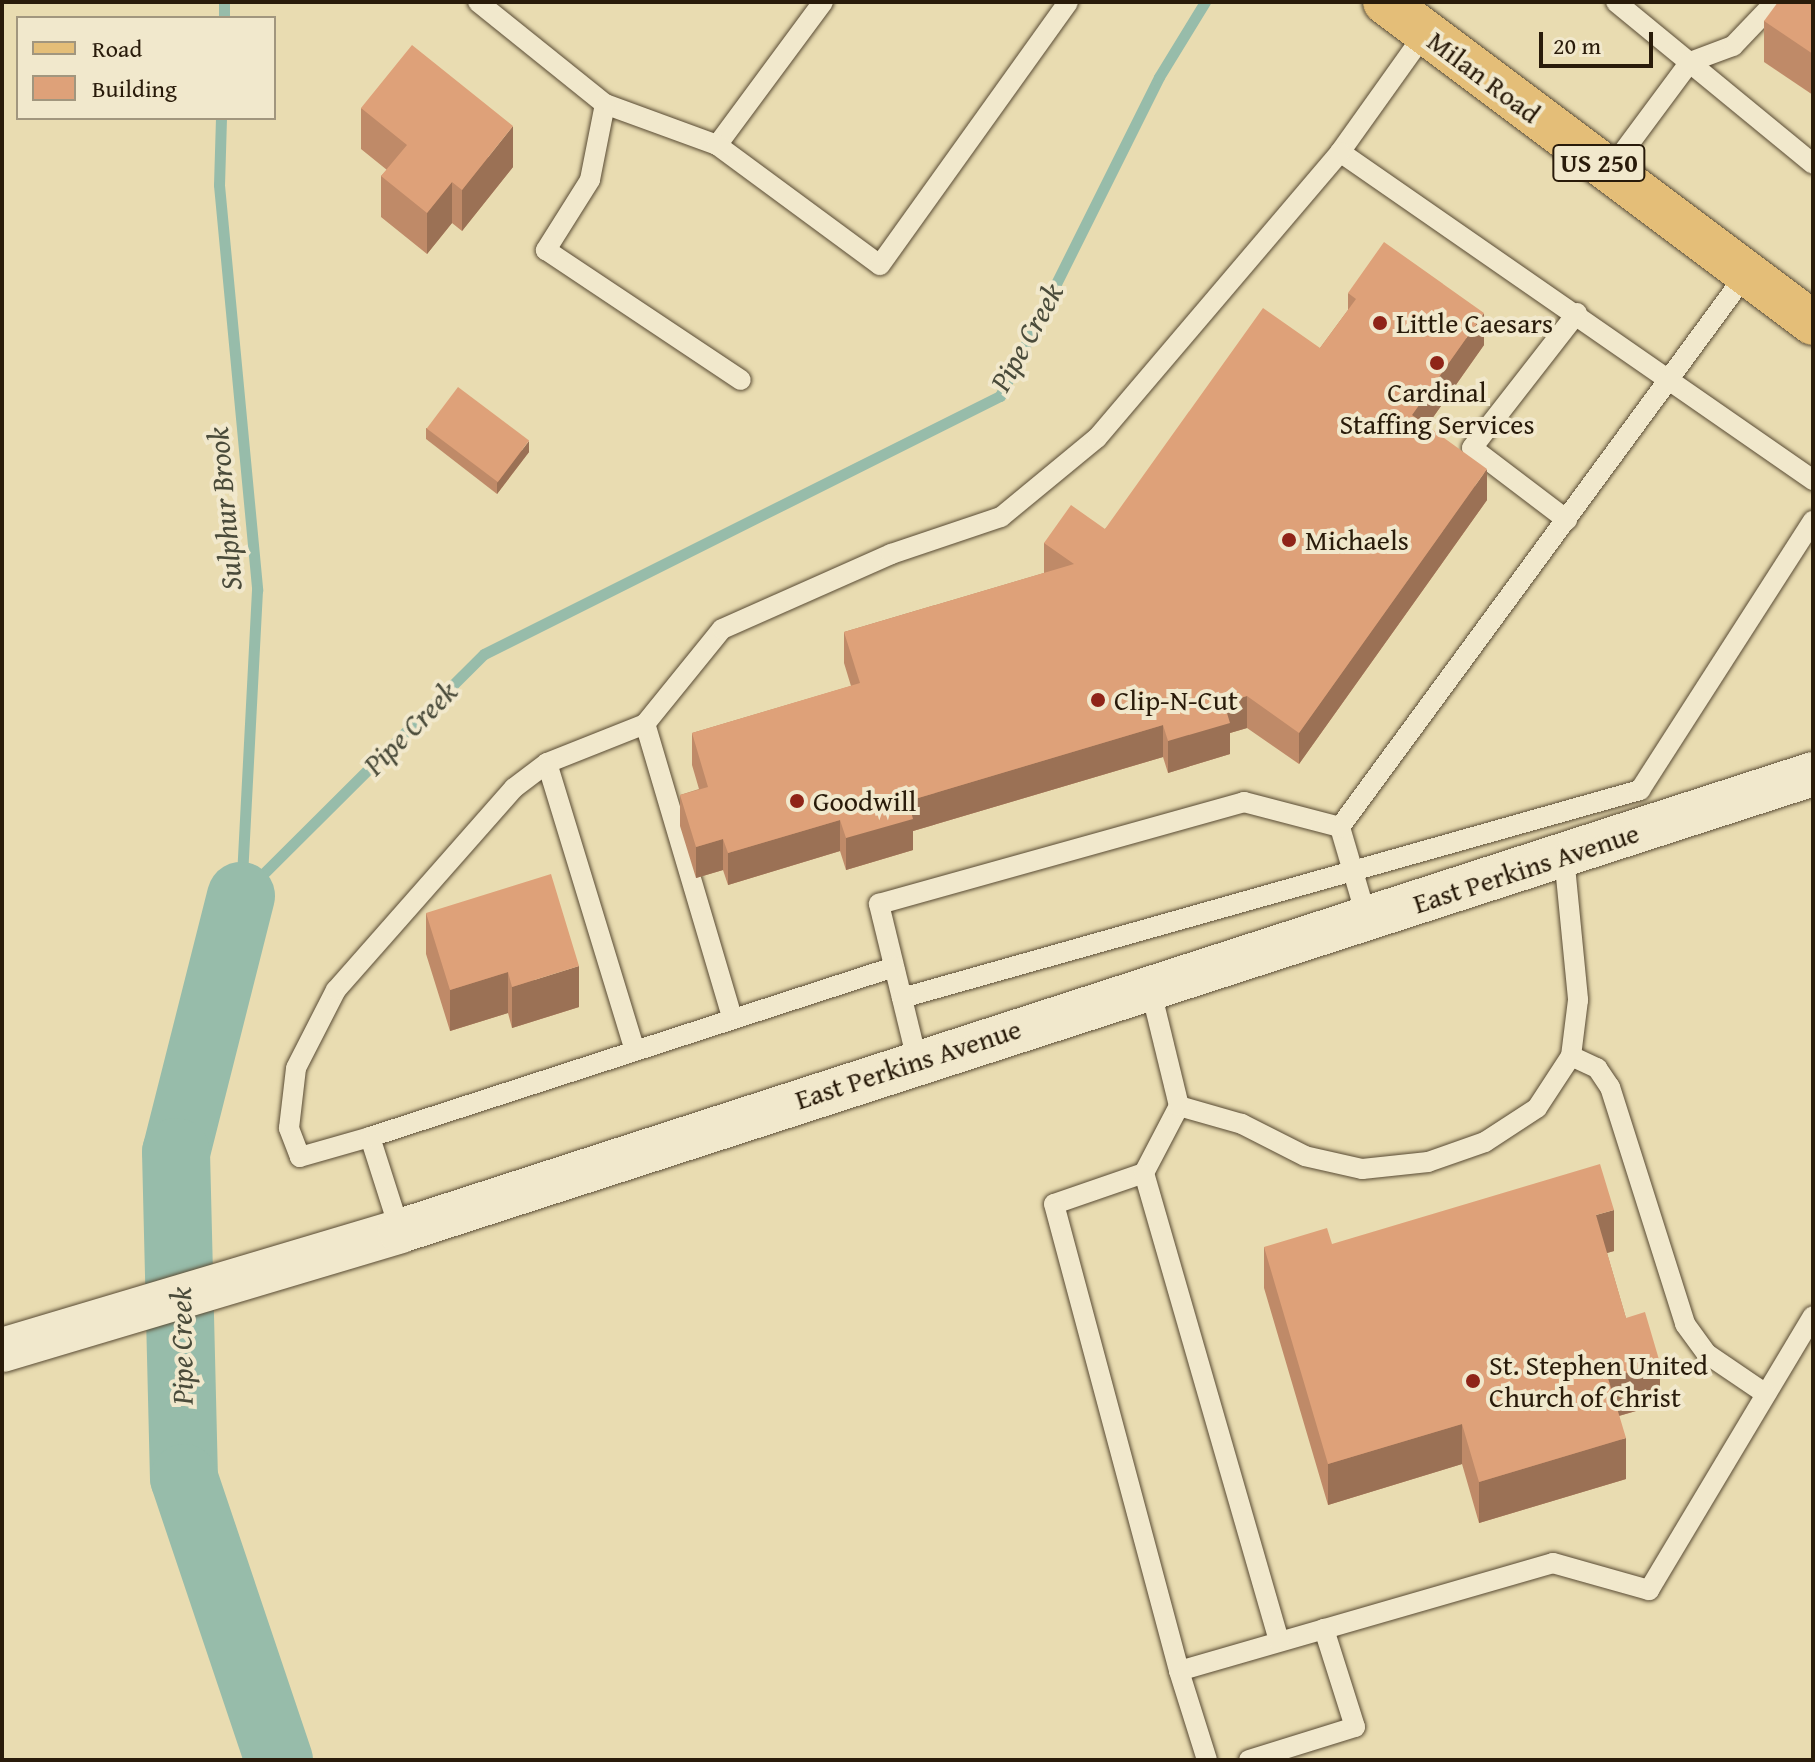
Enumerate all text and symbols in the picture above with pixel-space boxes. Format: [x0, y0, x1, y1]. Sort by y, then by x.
legend [16, 16, 276, 120]
scale bar [1543, 16, 1657, 66]
street label: Milan Road [1421, 24, 1547, 130]
text: 20 m [1553, 28, 1601, 63]
text: Road [92, 31, 142, 66]
text: Building [92, 71, 177, 106]
road number: US 250 [1551, 141, 1647, 185]
water label: Pipe Creek [982, 277, 1070, 397]
place label: Little Caesars [1396, 306, 1553, 340]
marker: Little Caesars [1371, 314, 1389, 332]
marker: Cardinal Staffing Services [1428, 354, 1446, 372]
place label: Cardinal Staffing Services [1339, 375, 1535, 441]
water label: Sulphur Brook [199, 426, 249, 592]
place label: Michaels [1305, 523, 1409, 557]
marker: Michaels [1280, 531, 1298, 549]
water label: Pipe Creek [356, 674, 464, 782]
place label: Clip-N-Cut [1114, 683, 1238, 717]
marker: Clip-N-Cut [1089, 691, 1107, 709]
place label: Goodwill [813, 784, 916, 818]
marker: Goodwill [788, 792, 806, 810]
street label: East Perkins Avenue [1409, 816, 1643, 920]
street label: East Perkins Avenue [791, 1012, 1025, 1116]
water label: Pipe Creek [162, 1287, 200, 1405]
place label: St. Stephen United Church of Christ [1489, 1348, 1708, 1414]
marker: St. Stephen United Church of Christ [1464, 1372, 1482, 1390]

